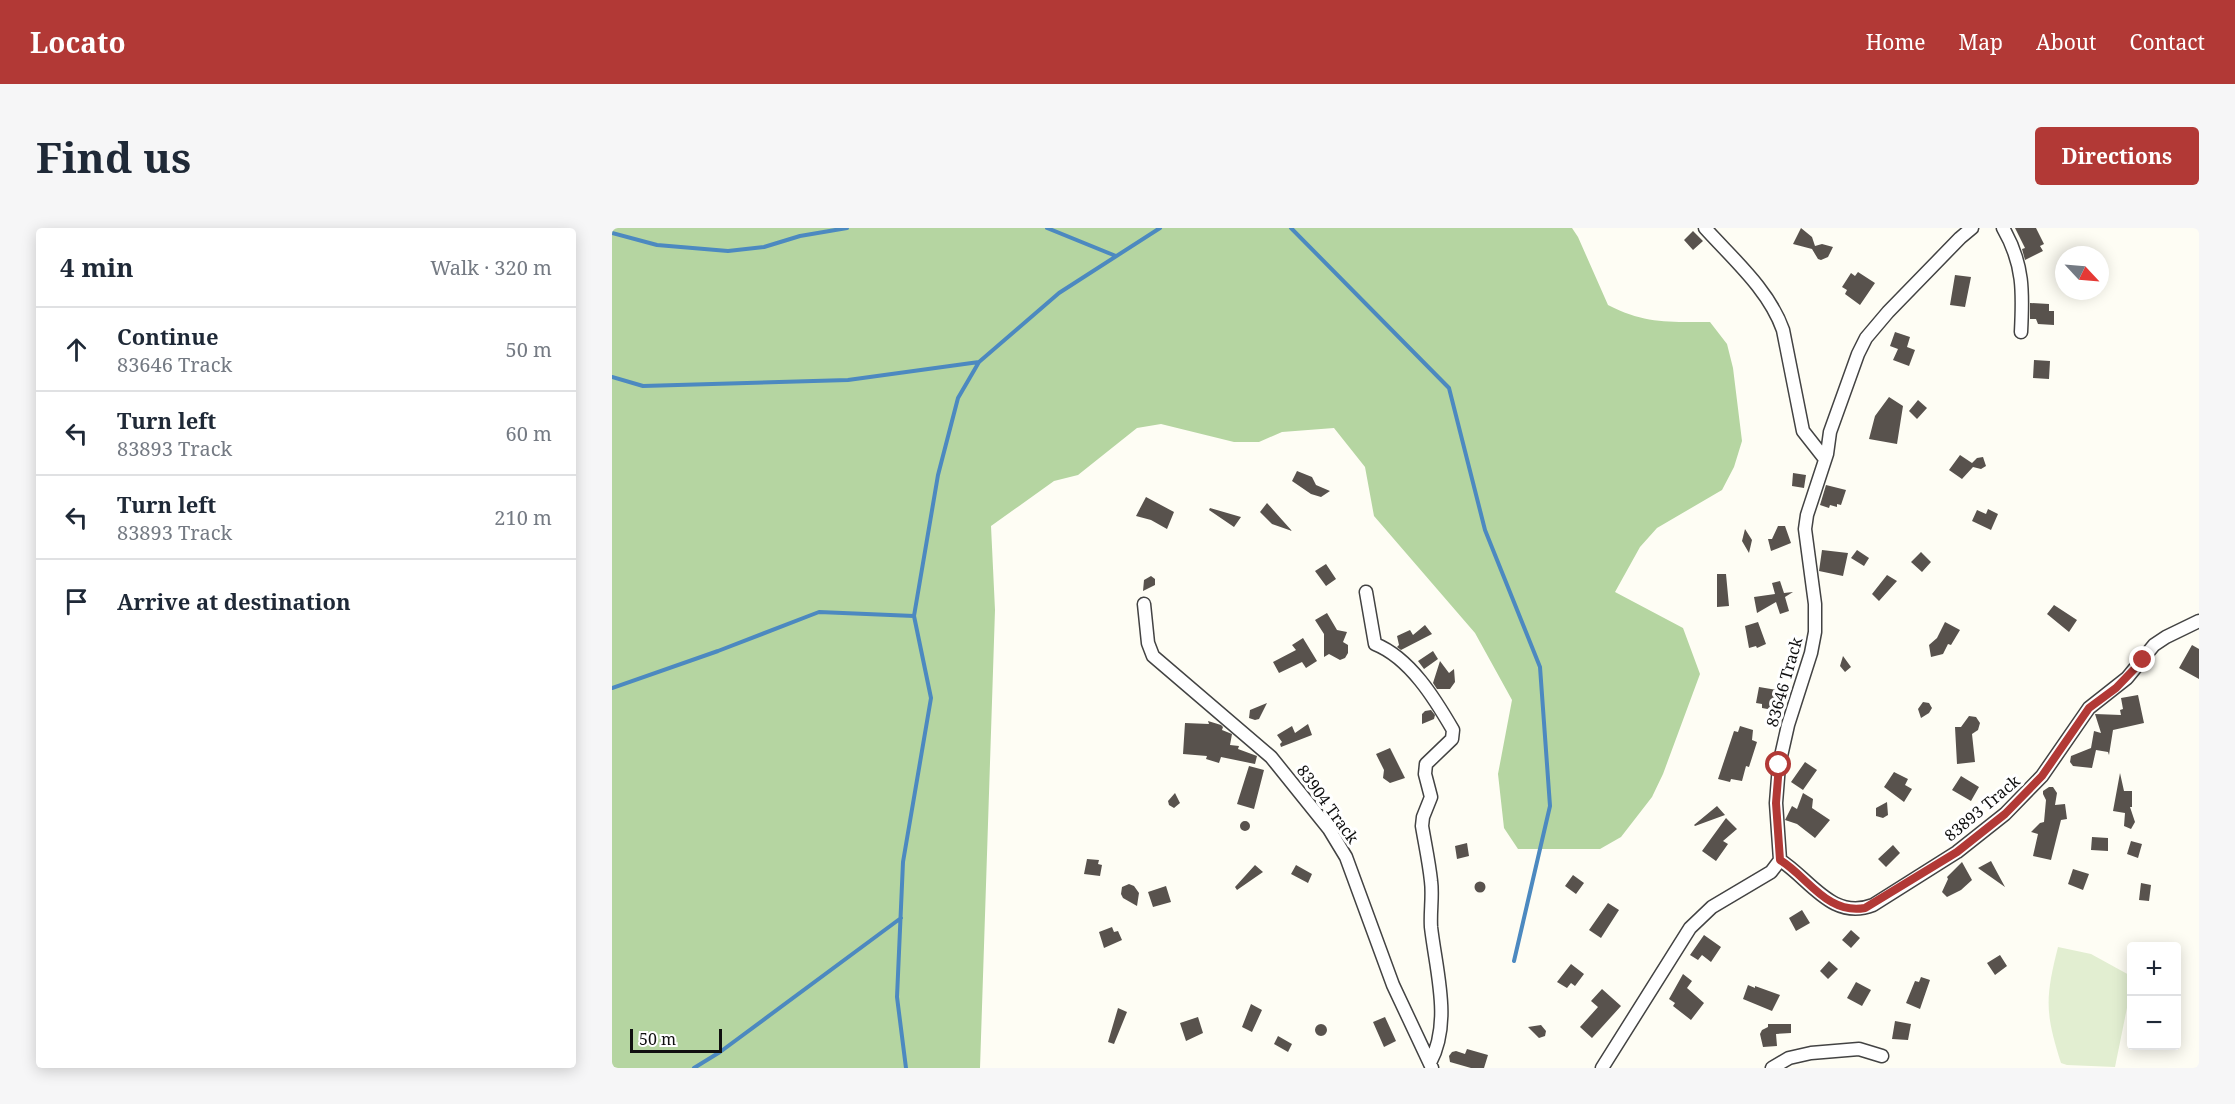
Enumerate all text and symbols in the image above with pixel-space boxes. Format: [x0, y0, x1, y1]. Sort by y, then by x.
text: Locato [30, 23, 126, 61]
text: Home [1866, 28, 1926, 56]
text: Map [1959, 28, 2003, 56]
text: About [2036, 28, 2097, 56]
text: Contact [2130, 28, 2205, 56]
button: Directions [2035, 127, 2199, 185]
text: Find us [36, 128, 191, 185]
north arrow [2055, 246, 2109, 300]
text: 4 min [60, 249, 134, 285]
text: Walk · 320 m [430, 254, 552, 281]
text: Continue [117, 321, 219, 351]
icon: ahead [60, 333, 93, 366]
text: 50 m [506, 336, 552, 363]
text: 83646 Track [117, 351, 232, 378]
text: Turn left [117, 405, 216, 435]
icon: left [60, 417, 93, 450]
text: 60 m [506, 420, 552, 447]
text: 83893 Track [117, 435, 232, 462]
text: Turn left [117, 489, 216, 519]
icon: left [60, 501, 93, 534]
text: 210 m [494, 504, 552, 531]
text: 83893 Track [117, 519, 232, 546]
icon: arrive [60, 585, 93, 618]
text: Arrive at destination [117, 586, 351, 616]
street label: 83646 Track [1761, 634, 1807, 729]
route end [2129, 646, 2155, 672]
route start [1765, 751, 1791, 777]
street label: 83904 Track [1292, 760, 1364, 848]
street label: 83893 Track [1940, 770, 2025, 846]
map controls [2127, 942, 2181, 1050]
button: + [2127, 942, 2181, 996]
button: − [2127, 996, 2181, 1050]
scale bar [630, 1026, 722, 1054]
text: 50 m [639, 1028, 676, 1050]

